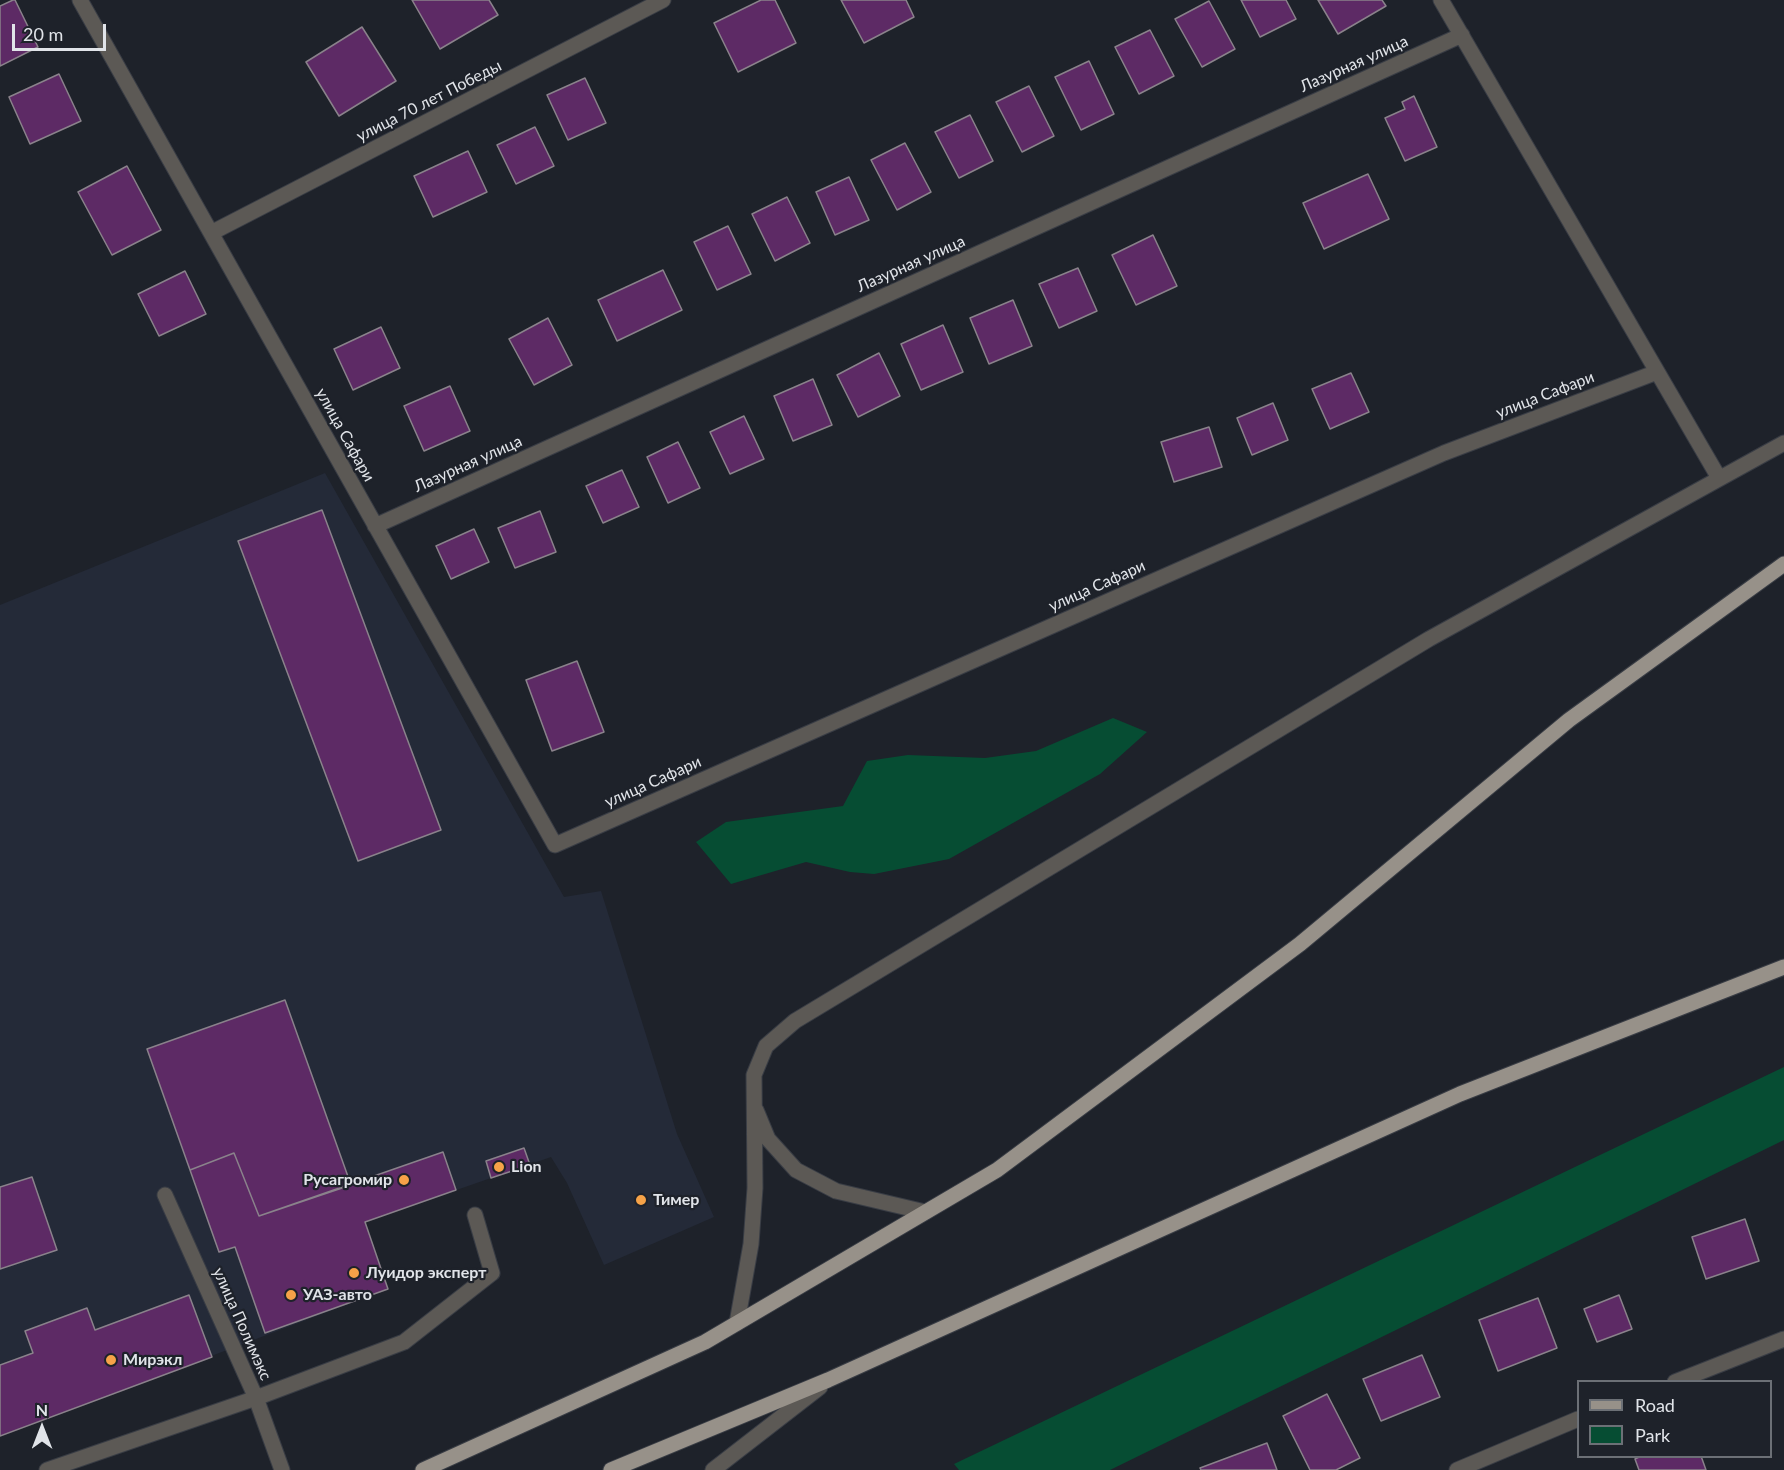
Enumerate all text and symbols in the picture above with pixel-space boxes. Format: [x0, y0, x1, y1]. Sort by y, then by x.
scale bar [15, 12, 110, 50]
text: 20 m [23, 23, 63, 45]
street label: Лазурная улица [1297, 32, 1411, 96]
street label: улица 70 лет Победы [353, 56, 505, 146]
street label: Лазурная улица [854, 232, 968, 296]
street label: улица Сафари [1493, 367, 1597, 423]
street label: улица Сафари [311, 385, 379, 485]
street label: Лазурная улица [411, 432, 525, 496]
street label: улица Сафари [1046, 556, 1148, 616]
street label: улица Сафари [602, 752, 704, 812]
place label: Lion [511, 1157, 542, 1177]
marker: Lion [492, 1160, 506, 1174]
place label: Русагромир [303, 1170, 392, 1190]
marker: Русагромир [397, 1173, 411, 1187]
place label: Тимер [653, 1190, 699, 1210]
marker: Тимер [634, 1193, 648, 1207]
place label: Луидор эксперт [366, 1263, 486, 1283]
street label: улица Полимэкс [209, 1265, 275, 1383]
marker: Луидор эксперт [347, 1266, 361, 1280]
place label: УАЗ-авто [303, 1285, 372, 1305]
marker: УАЗ-авто [284, 1288, 298, 1302]
place label: Мирэкл [123, 1350, 182, 1370]
marker: Мирэкл [104, 1353, 118, 1367]
legend [1577, 1380, 1772, 1458]
text: Road [1635, 1394, 1675, 1416]
north arrow [12, 1398, 72, 1458]
text: N [36, 1400, 48, 1419]
text: Park [1635, 1424, 1670, 1446]

